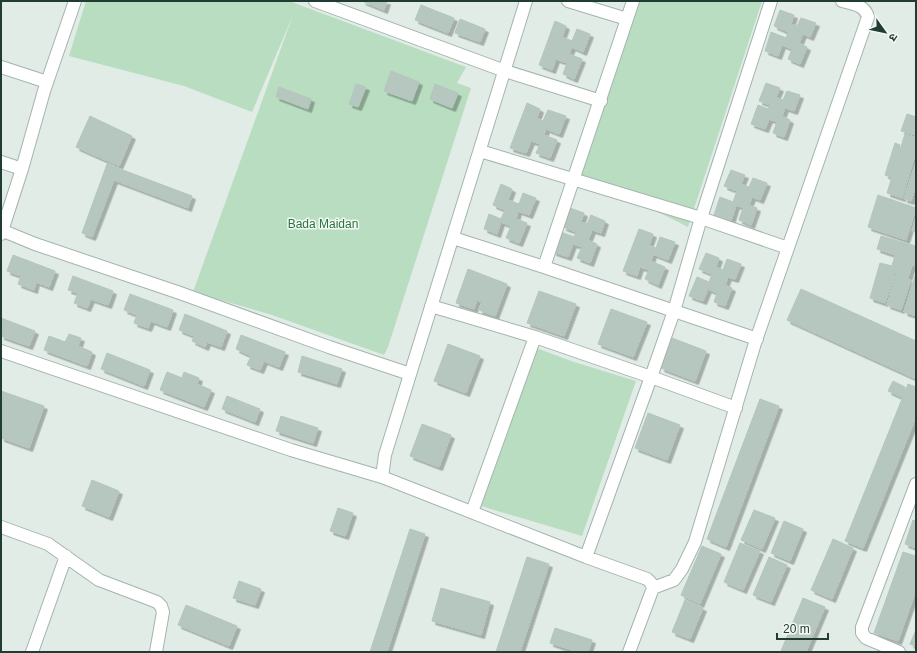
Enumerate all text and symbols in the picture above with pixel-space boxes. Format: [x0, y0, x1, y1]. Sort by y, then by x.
north arrow [865, 12, 905, 52]
text: उ [886, 31, 900, 44]
park label: Bada Maidan [288, 217, 358, 231]
scale bar [777, 615, 828, 641]
text: 20 m [783, 622, 810, 636]

